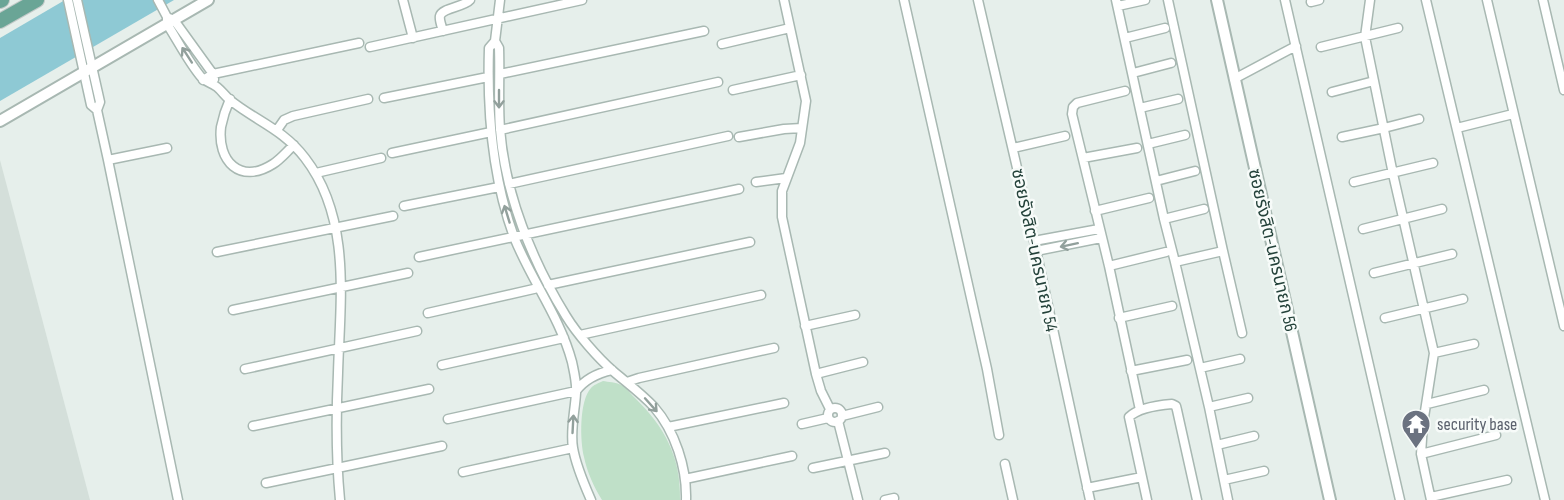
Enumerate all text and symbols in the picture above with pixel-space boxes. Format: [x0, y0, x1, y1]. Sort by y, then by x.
one-way arrow [181, 47, 193, 64]
one-way arrow [493, 88, 505, 108]
street label: ซอยรังสิต-นครนายก 54 [1007, 167, 1062, 334]
street label: ซอยรังสิต-นครนายก 56 [1244, 167, 1301, 334]
one-way arrow [501, 205, 512, 224]
one-way arrow [1059, 239, 1078, 251]
one-way arrow [644, 397, 658, 412]
temple icon: security base [1400, 408, 1432, 450]
one-way arrow [568, 414, 579, 434]
place label: security base [1437, 414, 1517, 435]

